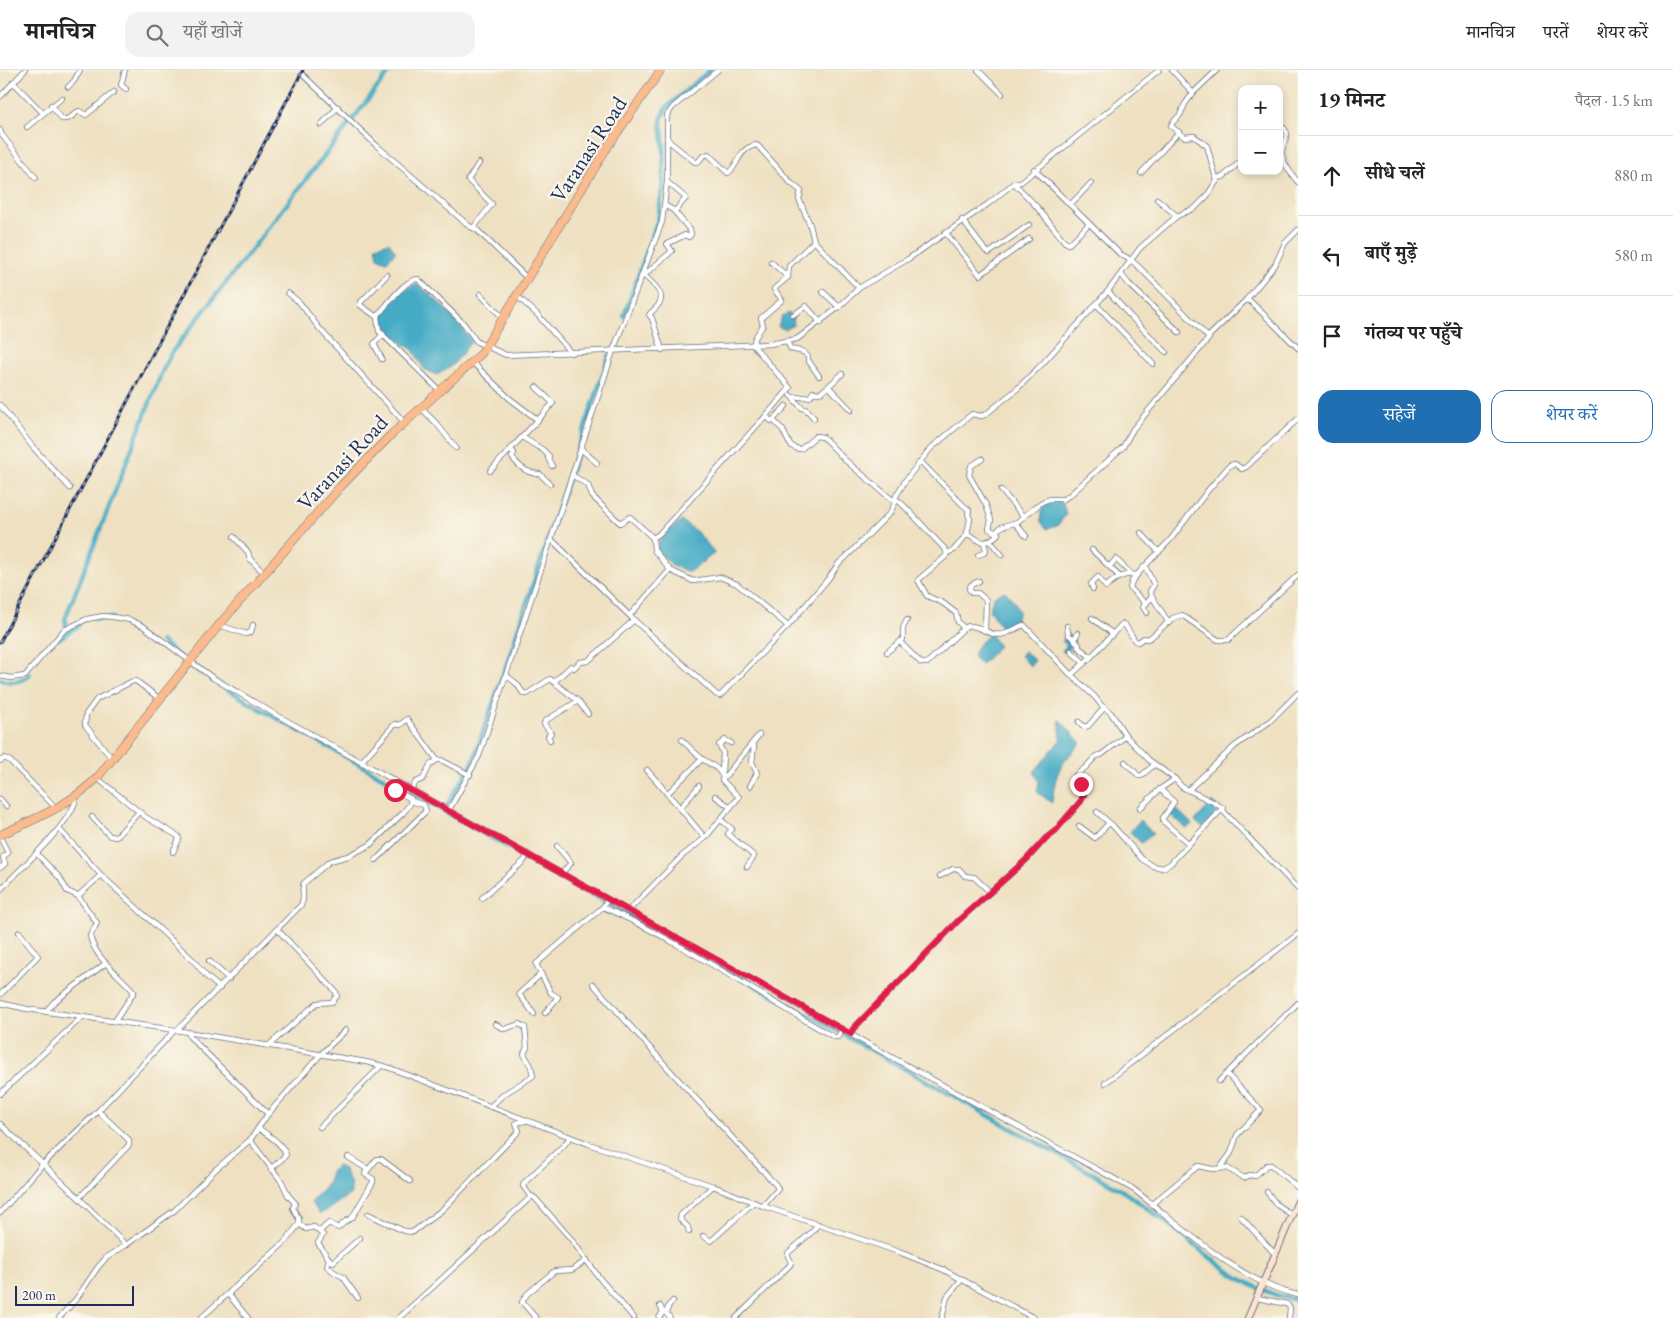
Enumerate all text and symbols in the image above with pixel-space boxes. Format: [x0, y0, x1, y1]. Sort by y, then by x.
search box [125, 12, 475, 57]
text: मानचित्र [25, 15, 95, 46]
text: यहाँ खोजें [183, 19, 242, 44]
text: मानचित्र [1466, 20, 1515, 43]
text: परतें [1543, 20, 1569, 43]
text: शेयर करें [1597, 20, 1648, 43]
icon: search [143, 21, 171, 49]
map controls [1238, 85, 1283, 175]
button: + [1238, 85, 1283, 130]
text: 19 मिनट [1318, 86, 1385, 113]
street label: Varanasi Road [543, 90, 634, 208]
text: पैदल · 1.5 km [1575, 90, 1653, 111]
button: − [1238, 130, 1283, 175]
text: सीधे चलें [1365, 160, 1425, 185]
icon: ahead [1318, 162, 1346, 190]
text: 880 m [1614, 165, 1653, 186]
text: बाएँ मुड़ें [1365, 240, 1417, 265]
icon: left [1318, 242, 1346, 270]
text: 580 m [1614, 245, 1653, 266]
text: गंतव्य पर पहुँचे [1365, 320, 1462, 345]
icon: arrive [1318, 322, 1346, 350]
button: सहेजें [1318, 390, 1481, 443]
button: शेयर करें [1491, 390, 1653, 443]
street label: Varanasi Road [291, 408, 395, 516]
route end [1070, 773, 1093, 796]
route start [384, 779, 407, 802]
scale bar [15, 1283, 134, 1306]
text: 200 m [22, 1286, 56, 1304]

